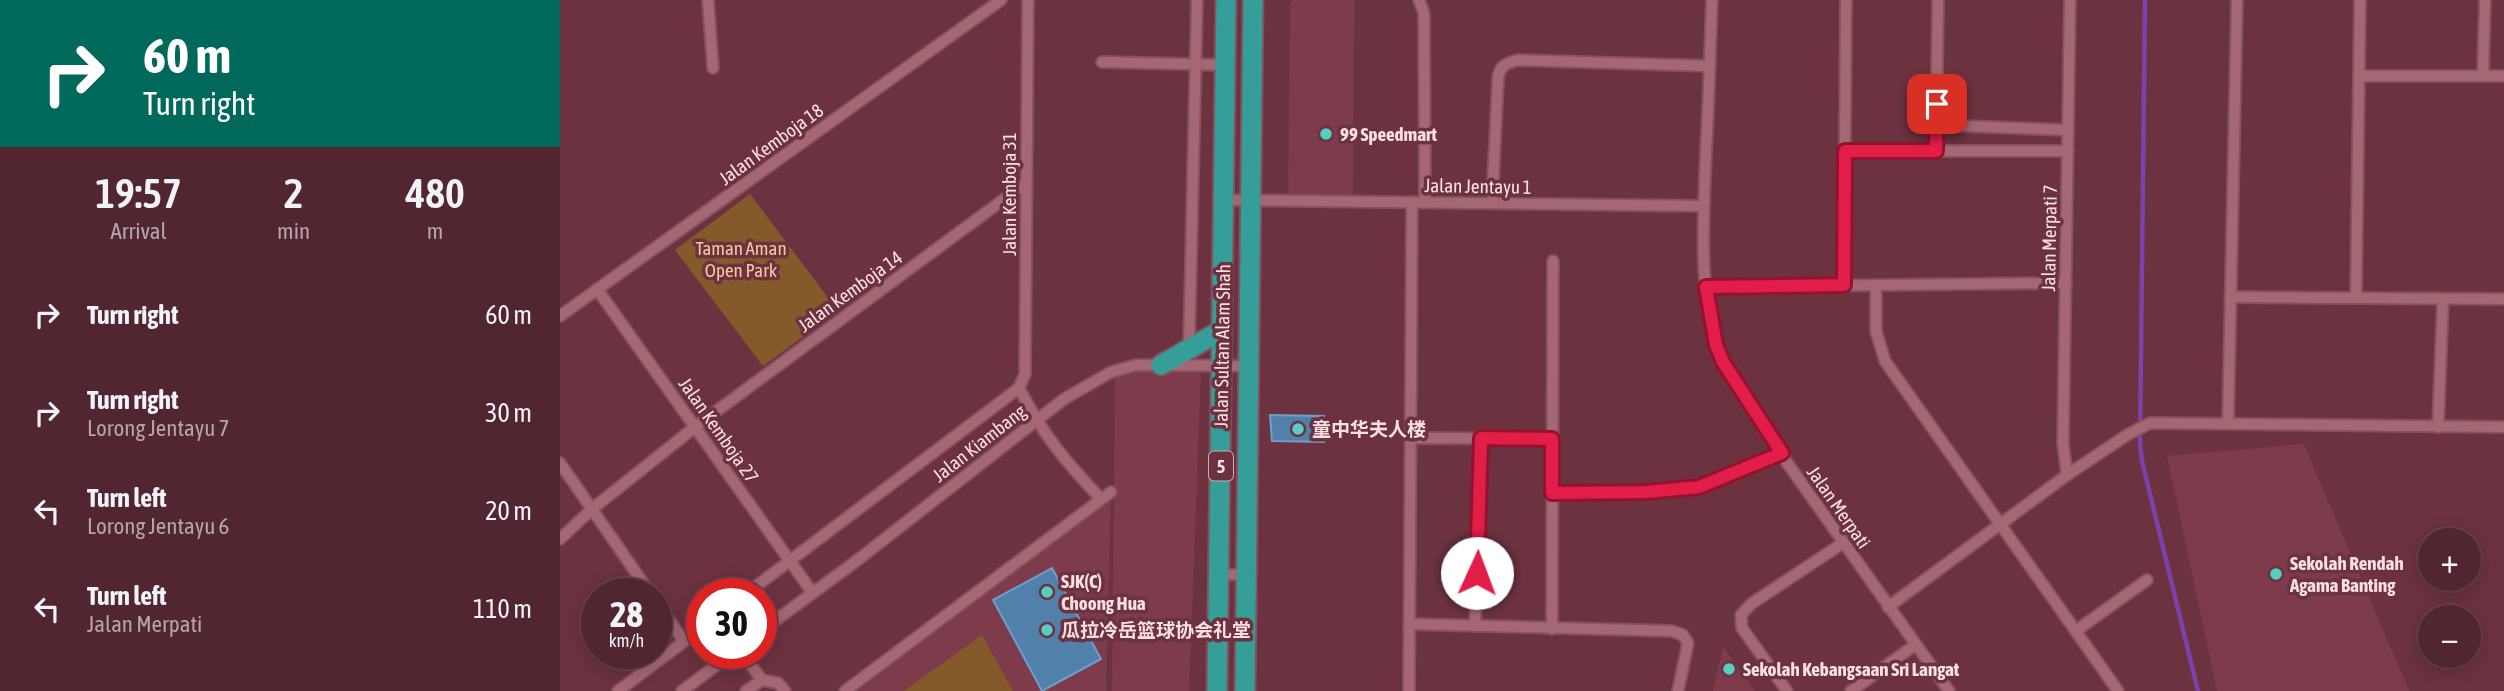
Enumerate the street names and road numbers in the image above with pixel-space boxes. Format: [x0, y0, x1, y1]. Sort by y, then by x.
street label: Jalan Kemboja 18 [715, 99, 827, 189]
street label: Jalan Kemboja 31 [998, 132, 1020, 256]
street label: Jalan Jentayu 1 [1424, 174, 1532, 198]
street label: Jalan Merpati 7 [2037, 184, 2061, 292]
street label: Jalan Kemboja 14 [794, 246, 906, 336]
street label: Jalan Sultan Alam Shah [1210, 264, 1234, 428]
street label: Jalan Kemboja 27 [675, 373, 763, 487]
street label: Jalan Kiambang [928, 399, 1031, 486]
road number: 5 [1209, 452, 1233, 480]
street label: Jalan Merpati [1803, 462, 1875, 552]

